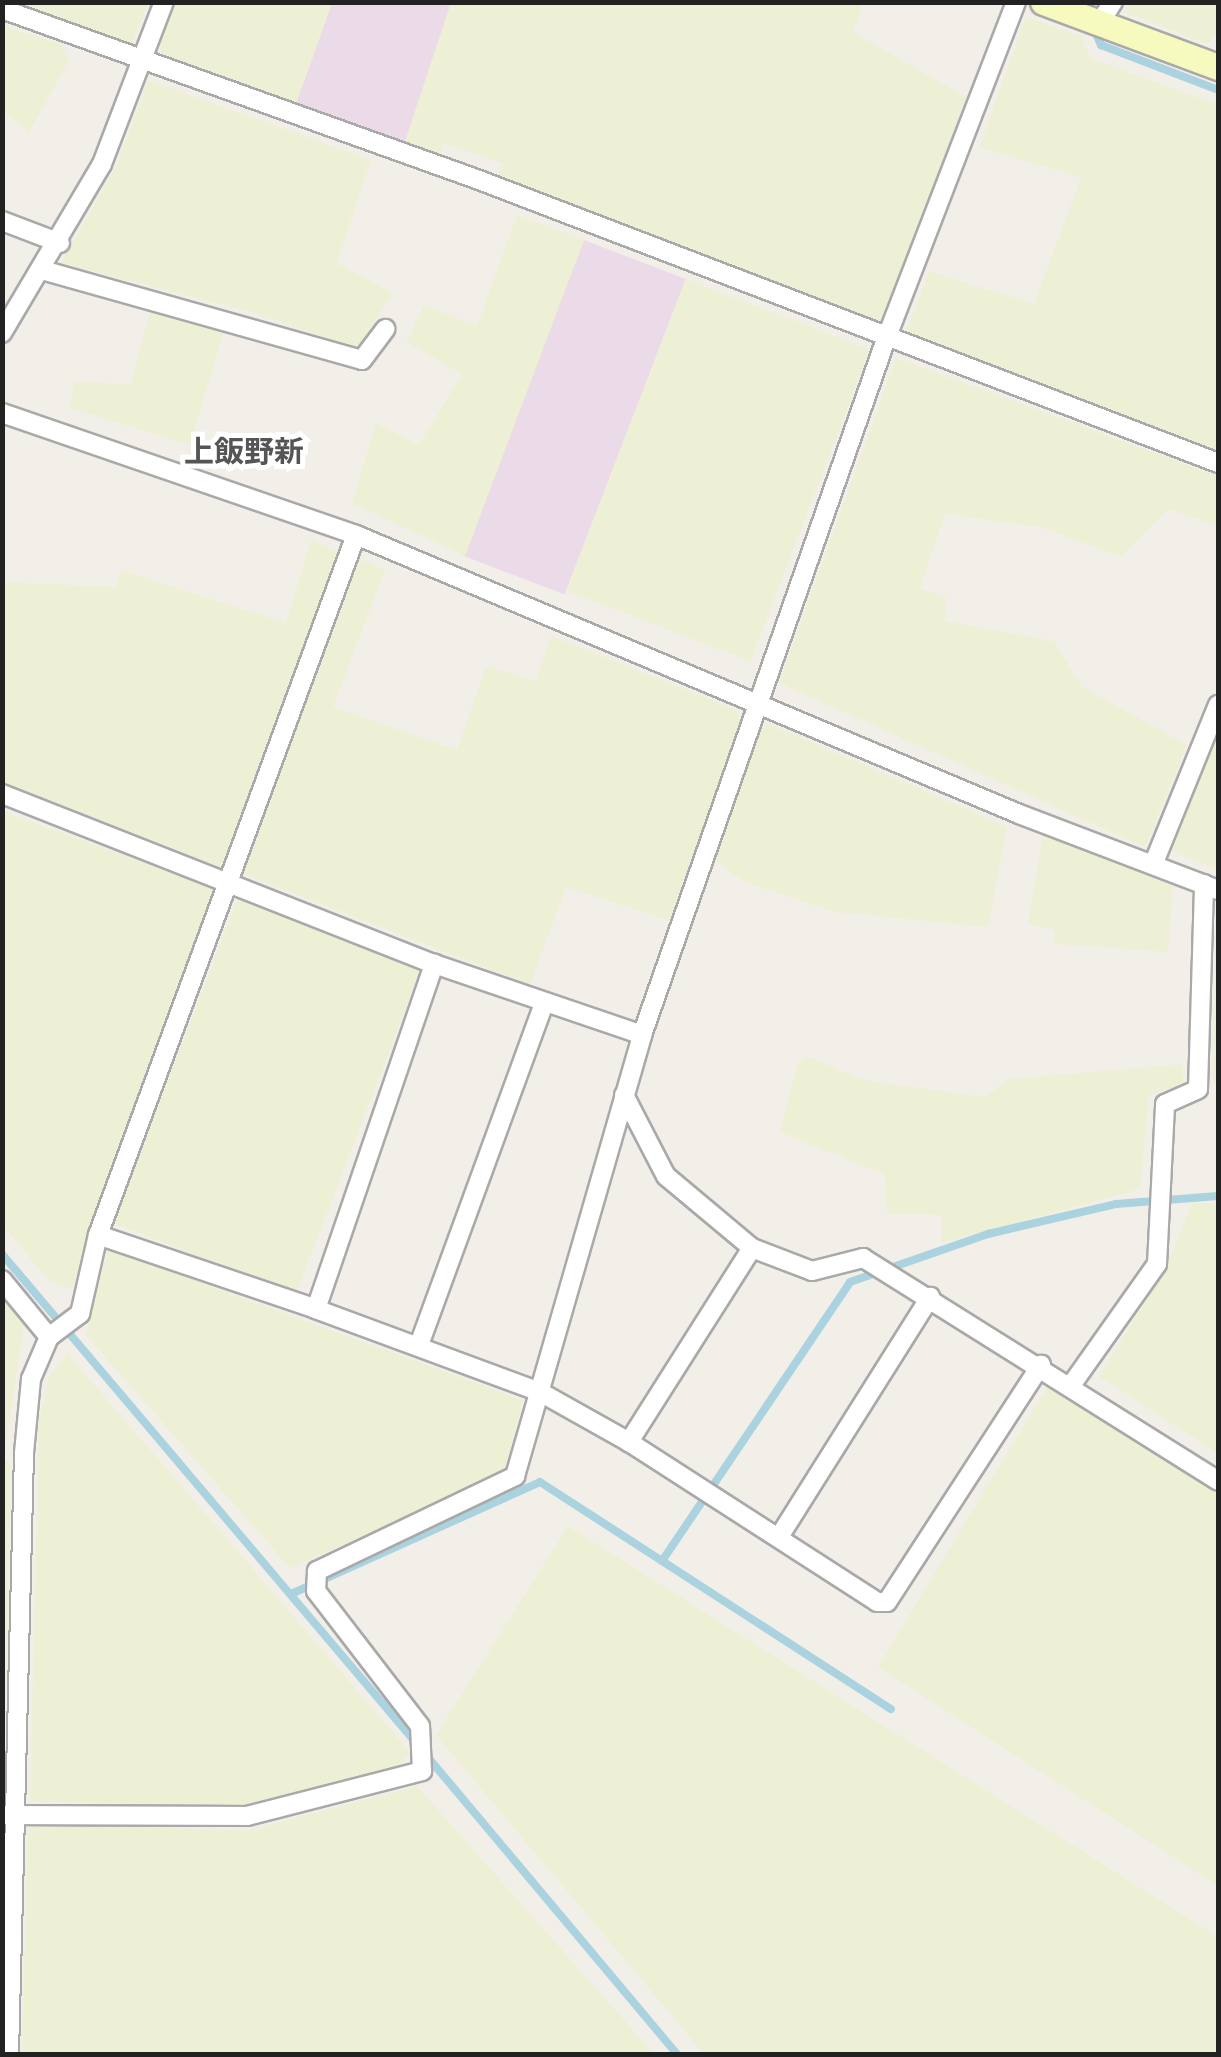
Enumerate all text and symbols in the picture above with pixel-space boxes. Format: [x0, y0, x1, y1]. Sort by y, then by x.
district label: 上飯野新 [184, 435, 304, 471]

